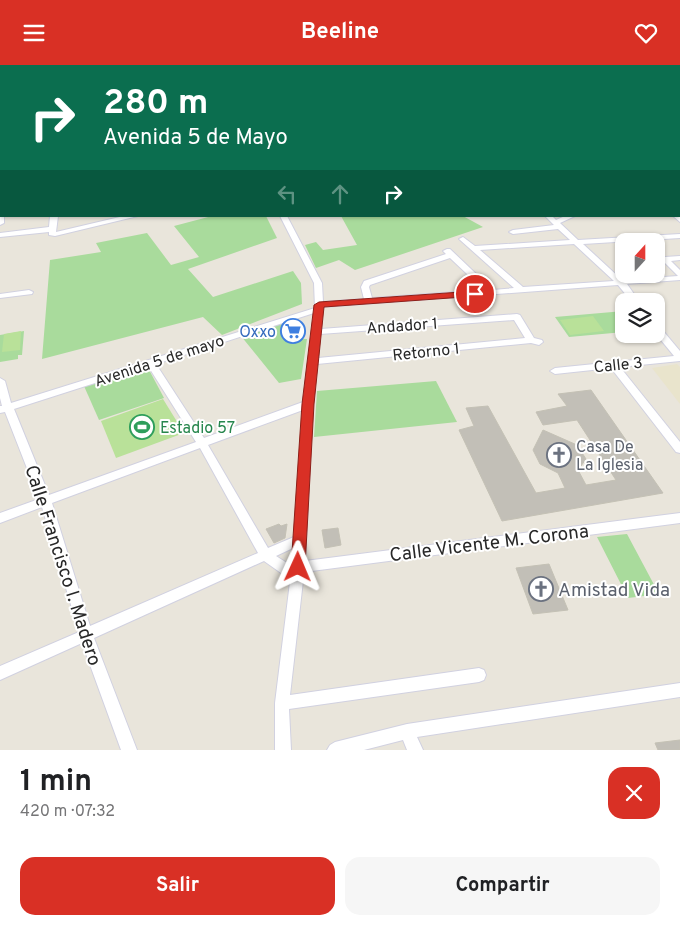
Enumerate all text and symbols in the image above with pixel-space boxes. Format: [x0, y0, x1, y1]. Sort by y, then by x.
icon: menu [20, 19, 48, 47]
text: Beeline [301, 19, 379, 46]
icon: heart [632, 19, 660, 47]
text: 280 m [103, 82, 208, 126]
icon: right [20, 85, 85, 150]
text: Avenida 5 de Mayo [103, 125, 288, 152]
icon: left [273, 180, 301, 208]
icon: ahead [326, 180, 354, 208]
icon: right [379, 180, 407, 208]
north arrow [615, 233, 665, 283]
map controls [615, 233, 665, 343]
pin [454, 273, 496, 315]
icon: arrive [461, 280, 489, 308]
button: layers [615, 293, 665, 343]
street label: Andador 1 [366, 315, 439, 339]
supermarket icon: Oxxo [280, 318, 306, 344]
place label: Oxxo [239, 323, 276, 343]
street label: Avenida 5 de mayo [92, 331, 227, 392]
street label: Retorno 1 [392, 340, 461, 366]
street label: Calle 3 [593, 353, 644, 379]
sports icon: Estadio 57 [129, 414, 155, 440]
place label: Estadio 57 [160, 419, 235, 439]
place label: Casa De La Iglesia [576, 438, 643, 476]
church icon: Casa De La Iglesia [546, 442, 572, 468]
street label: Calle Francisco I. Madero [18, 462, 106, 669]
street label: Calle Vicente M. Corona [388, 520, 590, 568]
position arrow [271, 540, 323, 592]
church icon: Amistad Vida [528, 576, 554, 602]
place label: Amistad Vida [558, 579, 670, 603]
text: 1 min [20, 764, 92, 801]
button: close [608, 767, 660, 819]
text: 420 m · 07:32 [20, 802, 115, 822]
button: Salir [20, 857, 335, 915]
button: Compartir [345, 857, 660, 915]

